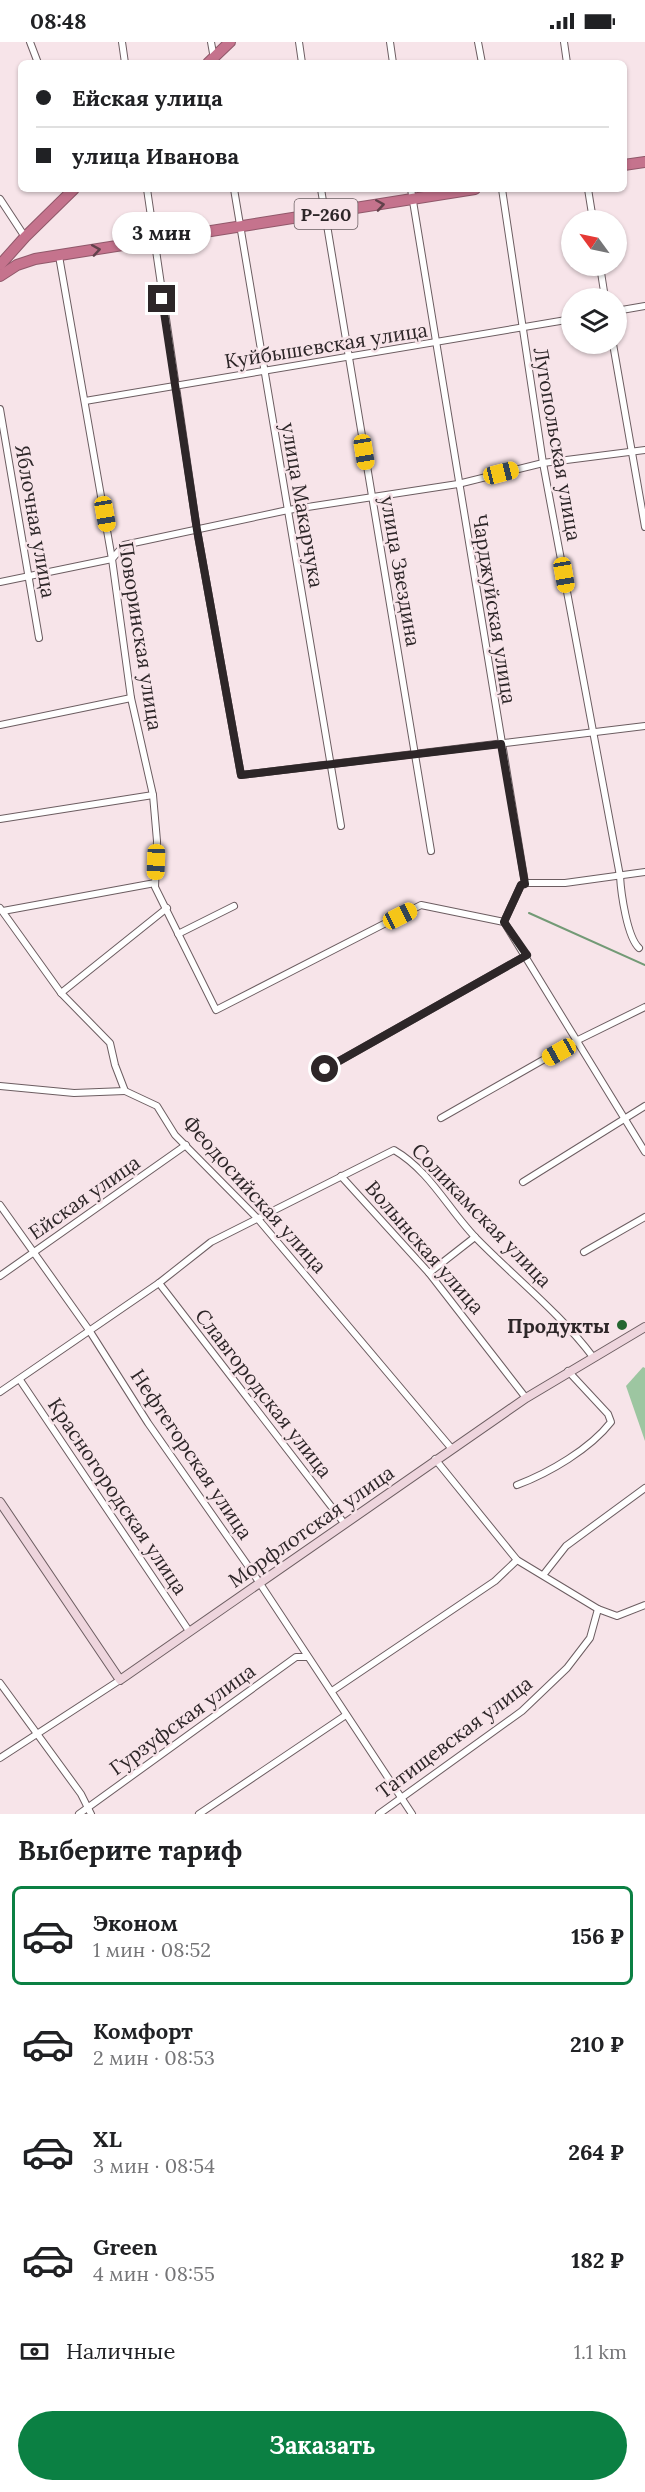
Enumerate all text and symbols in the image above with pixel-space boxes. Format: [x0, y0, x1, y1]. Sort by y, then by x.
text: 08:48 [30, 7, 87, 35]
text: Ейская улица [72, 84, 223, 112]
text: улица Иванова [72, 142, 239, 170]
road number: Р-260 [294, 199, 358, 229]
one-way arrow [376, 200, 385, 212]
north arrow [561, 210, 627, 276]
map controls [561, 210, 627, 354]
callout: 3 мин [112, 212, 212, 254]
text: 3 мин [132, 220, 191, 245]
one-way arrow [90, 244, 100, 257]
route end [148, 285, 175, 312]
button: layers [561, 288, 627, 354]
street label: Куйбышевская улица [223, 317, 429, 373]
street label: Лугопольская улица [529, 345, 587, 543]
street label: улица Макарчука [276, 421, 330, 589]
car [352, 433, 376, 471]
street label: Яблочная улица [10, 442, 62, 600]
car [481, 460, 521, 486]
street label: улица Звездина [375, 494, 427, 648]
car [93, 495, 117, 533]
street label: Чарджуйская улица [468, 512, 522, 706]
street label: Поворинская улица [114, 540, 168, 732]
car [552, 556, 576, 594]
car [146, 844, 166, 880]
car [380, 900, 420, 932]
car [539, 1035, 579, 1069]
route start [311, 1055, 338, 1082]
street label: Феодосийская улица [178, 1110, 332, 1278]
street label: Соликамская улица [407, 1138, 557, 1292]
street label: Ейская улица [23, 1149, 145, 1245]
street label: Волынская улица [360, 1175, 490, 1319]
street label: Славгородская улица [190, 1303, 338, 1483]
place label: Продукты [507, 1313, 610, 1338]
marker: Продукты [615, 1318, 629, 1332]
street label: Нефтегорская улица [126, 1364, 258, 1544]
street label: Красногородская улица [43, 1393, 193, 1599]
street label: Морфлотская улица [223, 1459, 399, 1593]
street label: Гурзуфская улица [104, 1658, 260, 1780]
street label: Татищевская улица [371, 1670, 537, 1804]
text: Выберите тариф [18, 1833, 242, 1867]
icon: car [21, 1909, 75, 1963]
text: Эконом [93, 1909, 178, 1937]
text: 156 ₽ [571, 1922, 624, 1950]
text: 1 мин · 08:52 [93, 1937, 211, 1962]
icon: car [21, 2017, 75, 2071]
text: Комфорт [93, 2017, 193, 2045]
text: 210 ₽ [570, 2030, 624, 2058]
text: 2 мин · 08:53 [93, 2045, 215, 2070]
icon: car [21, 2125, 75, 2179]
text: XL [93, 2125, 122, 2153]
text: 264 ₽ [568, 2138, 624, 2166]
text: 3 мин · 08:54 [93, 2153, 215, 2178]
icon: car [21, 2233, 75, 2287]
text: Green [93, 2233, 158, 2261]
text: 182 ₽ [571, 2246, 624, 2274]
text: 4 мин · 08:55 [93, 2261, 215, 2286]
icon: cash [18, 2335, 51, 2368]
text: Наличные [66, 2337, 175, 2365]
text: 1.1 km [574, 2339, 627, 2364]
button: Заказать [18, 2411, 627, 2480]

